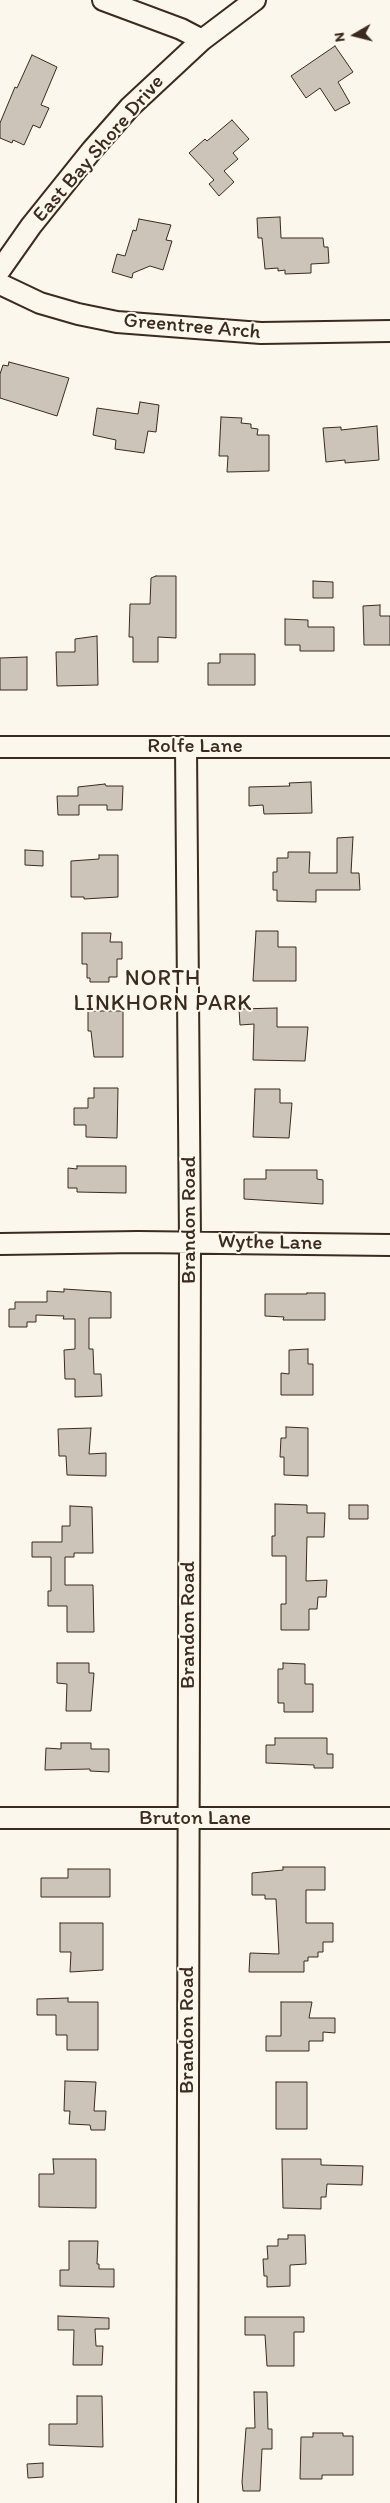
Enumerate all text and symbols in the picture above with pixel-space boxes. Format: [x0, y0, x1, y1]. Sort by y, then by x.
north arrow [330, 10, 380, 60]
text: N [331, 31, 349, 43]
street label: East Bay Shore Drive [28, 70, 170, 228]
street label: Greentree Arch [122, 308, 262, 346]
street label: Rolfe Lane [147, 734, 243, 760]
district label: NORTH LINKHORN PARK [72, 966, 254, 1018]
street label: Brandon Road [177, 1156, 203, 1284]
street label: Wythe Lane [217, 1229, 323, 1257]
street label: Brandon Road [176, 1561, 202, 1689]
street label: Bruton Lane [139, 1806, 251, 1832]
street label: Brandon Road [175, 1966, 201, 2094]

